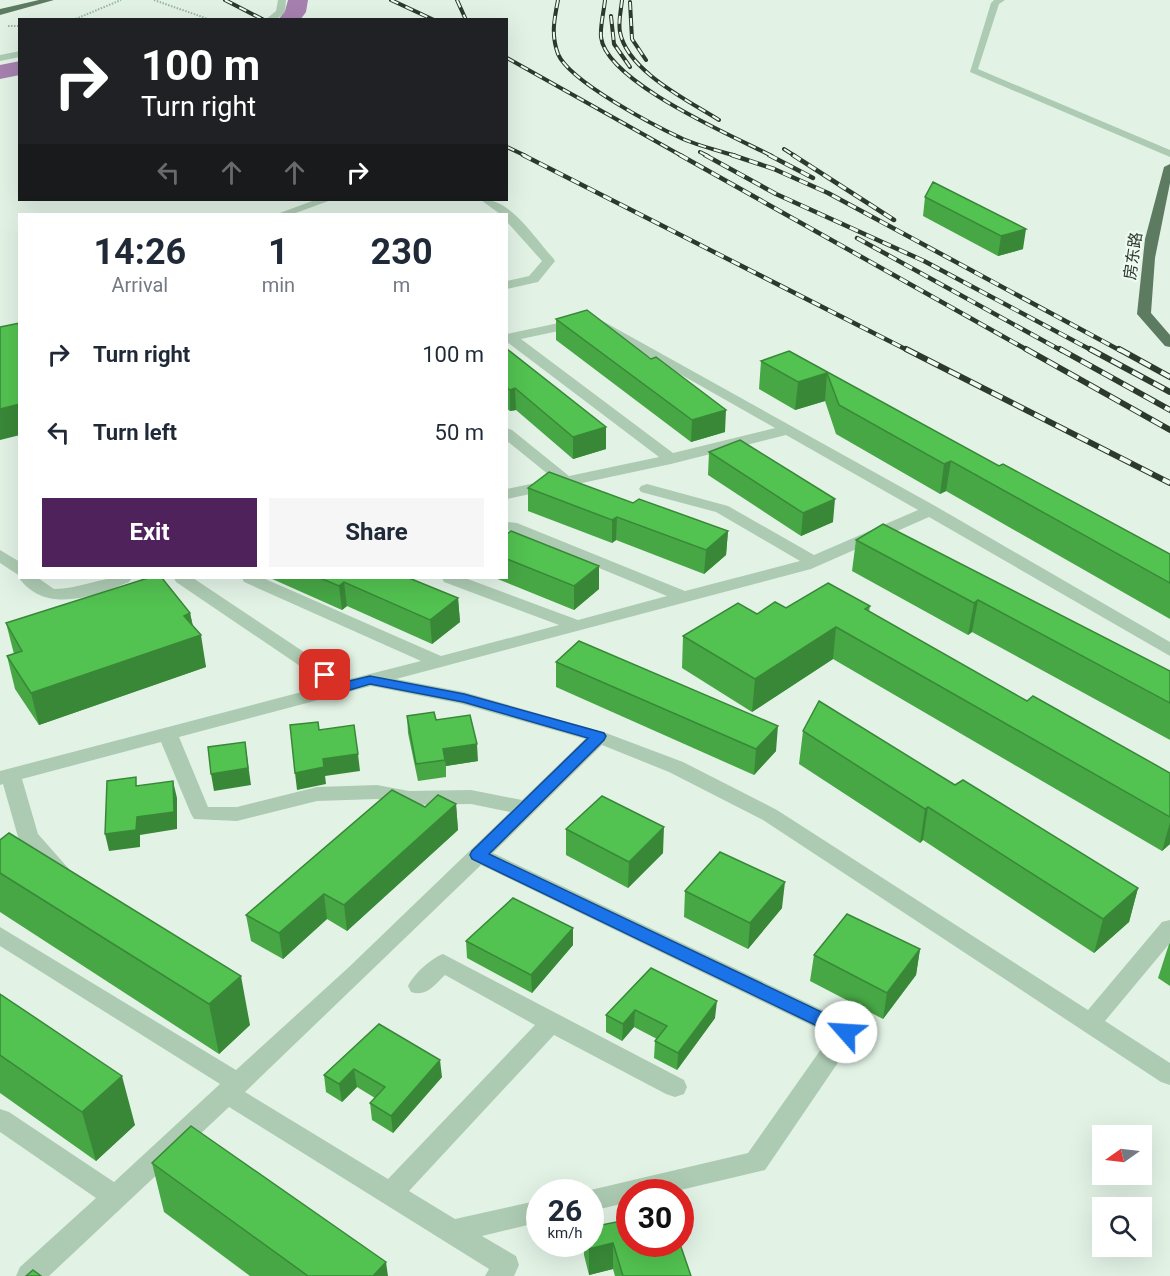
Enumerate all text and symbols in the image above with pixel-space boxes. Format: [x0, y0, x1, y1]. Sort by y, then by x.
text: 100 m [141, 41, 260, 90]
icon: right [42, 42, 120, 120]
text: Turn right [141, 91, 256, 123]
icon: left [152, 156, 185, 189]
icon: ahead [215, 156, 248, 189]
icon: ahead [278, 156, 311, 189]
icon: right [341, 156, 374, 189]
text: 14:26 [93, 231, 186, 273]
text: 1 [268, 231, 289, 273]
text: 230 [371, 231, 433, 273]
street label: 房东路 [1120, 231, 1146, 281]
text: Arrival [111, 273, 168, 297]
text: min [262, 273, 295, 297]
text: m [393, 273, 410, 297]
icon: right [42, 338, 75, 371]
text: Turn right [93, 342, 190, 367]
text: 100 m [422, 342, 484, 367]
icon: left [42, 416, 75, 449]
text: Turn left [93, 420, 177, 445]
text: 50 m [435, 420, 484, 445]
button: Exit [42, 498, 257, 567]
button: Share [269, 498, 484, 567]
pin [299, 649, 350, 700]
icon: arrive [308, 658, 341, 691]
position arrow [814, 1000, 878, 1064]
north arrow [1092, 1125, 1152, 1185]
map controls [1092, 1125, 1152, 1257]
speed limit sign: 30 [616, 1179, 694, 1257]
text: 26 [548, 1193, 582, 1228]
button: search [1092, 1197, 1152, 1257]
text: km/h [547, 1224, 583, 1242]

